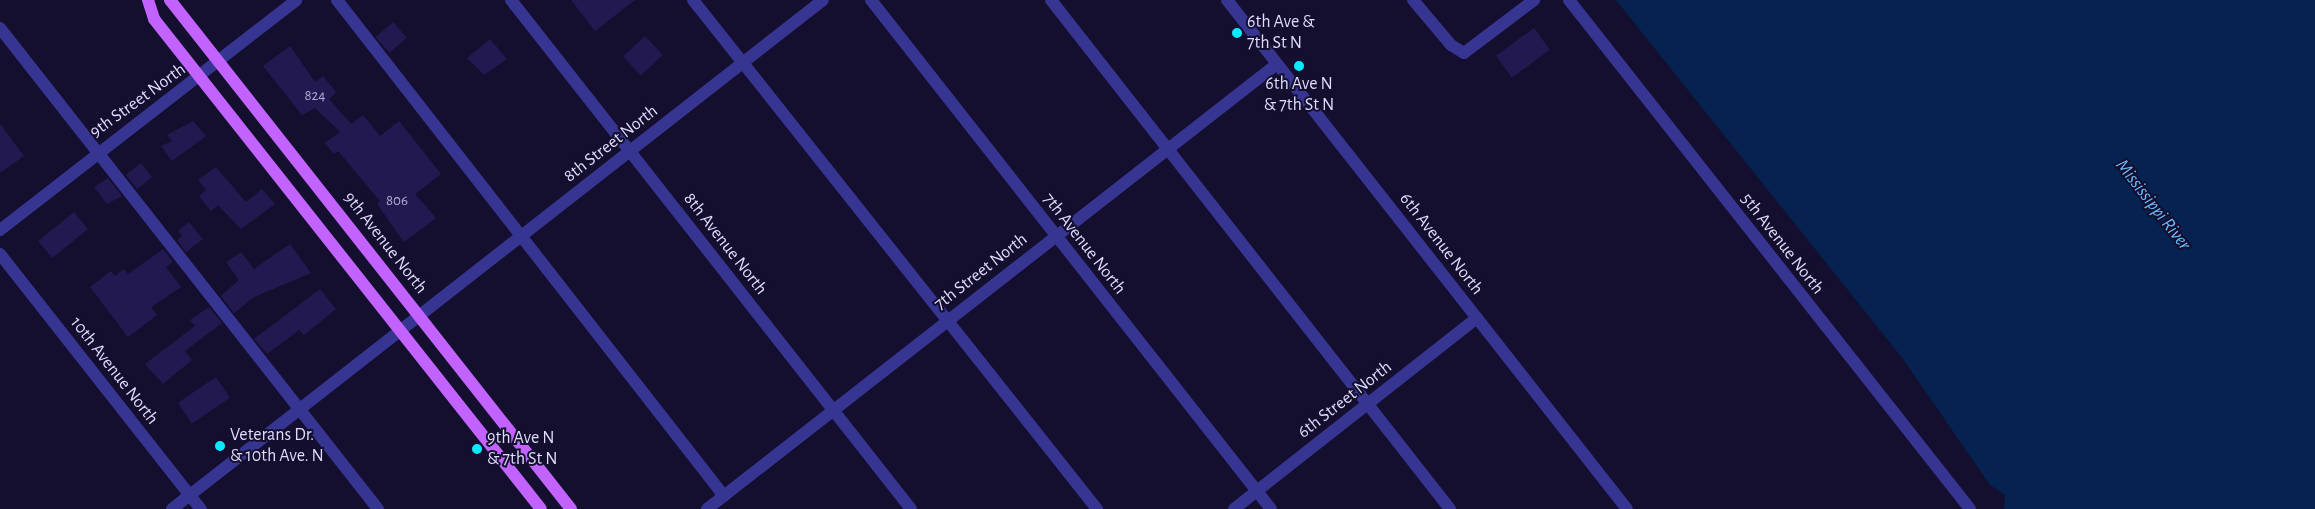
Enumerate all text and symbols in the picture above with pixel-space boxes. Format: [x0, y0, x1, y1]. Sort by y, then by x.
place label: 6th Ave & 7th St N [1247, 12, 1315, 54]
marker: 6th Ave & 7th St N [1231, 27, 1243, 39]
street label: 9th Street North [86, 59, 190, 143]
marker: 6th Ave N & 7th St N [1293, 60, 1305, 72]
place label: 6th Ave N & 7th St N [1264, 74, 1334, 116]
house number: 824 [304, 87, 326, 105]
street label: 8th Street North [560, 101, 662, 187]
water label: Mississippi River [2110, 155, 2196, 255]
street label: 9th Avenue North [338, 188, 432, 298]
street label: 8th Avenue North [678, 189, 772, 299]
street label: 7th Avenue North [1038, 189, 1130, 299]
street label: 6th Avenue North [1394, 189, 1488, 299]
street label: 5th Avenue North [1736, 189, 1828, 299]
house number: 806 [386, 192, 408, 210]
street label: 7th Street North [930, 229, 1032, 315]
street label: 10th Avenue North [65, 313, 163, 429]
street label: 6th Street North [1294, 357, 1396, 443]
place label: Veterans Dr. & 10th Ave. N [230, 425, 324, 468]
place label: 9th Ave N & 7th St N [487, 428, 558, 470]
marker: Veterans Dr. & 10th Ave. N [214, 440, 226, 452]
marker: 9th Ave N & 7th St N [471, 443, 483, 455]

